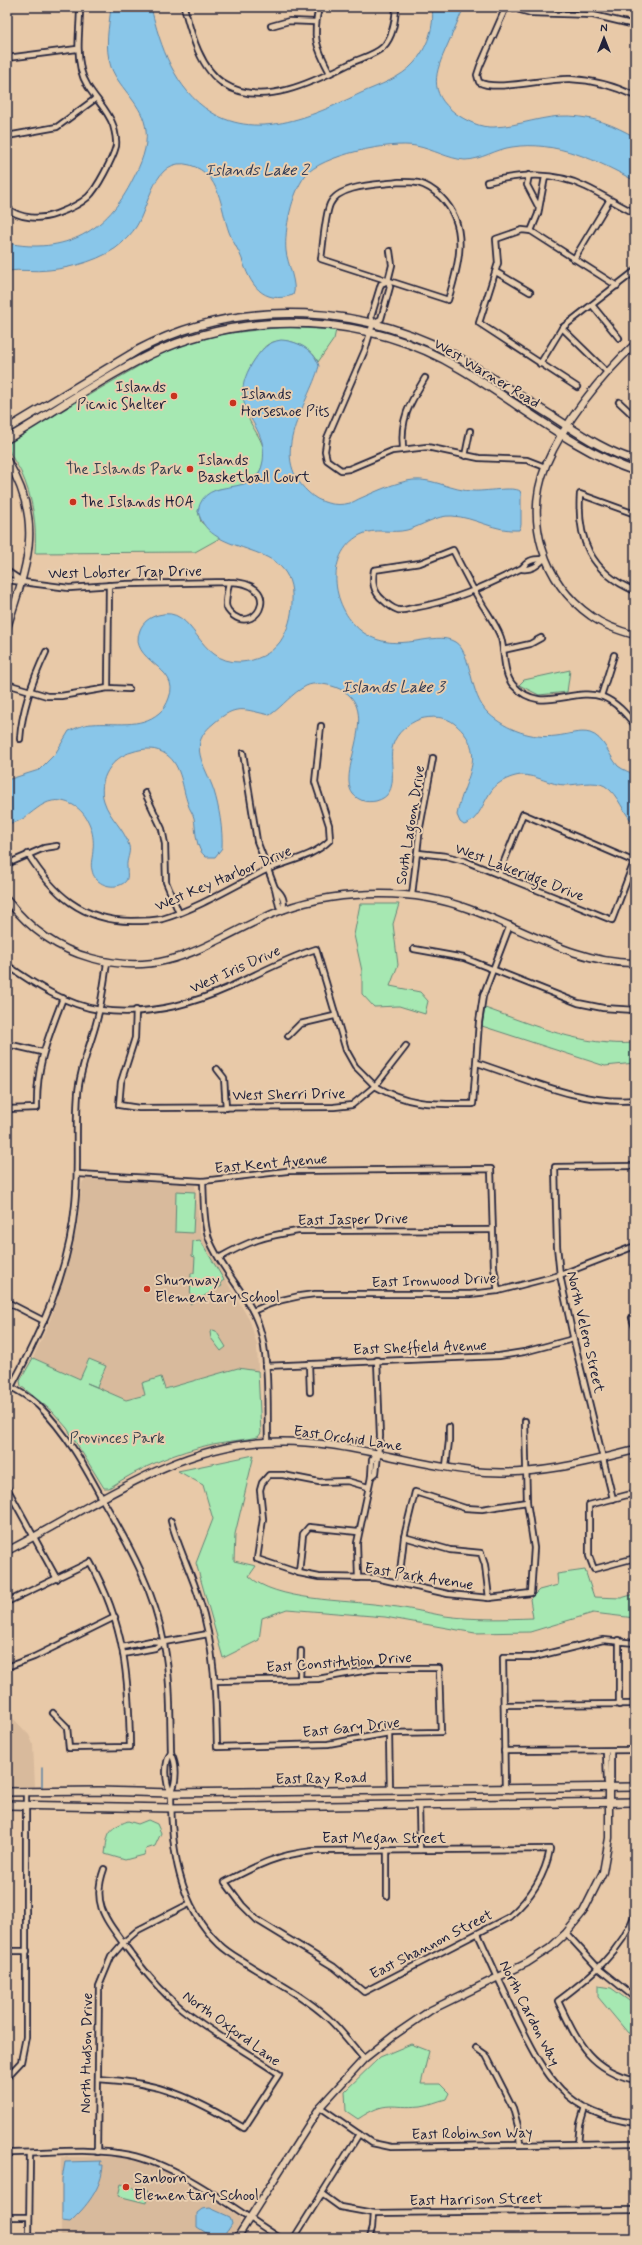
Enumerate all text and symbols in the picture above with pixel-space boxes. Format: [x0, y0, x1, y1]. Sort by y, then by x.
north arrow [584, 18, 624, 58]
text: N [600, 22, 608, 36]
water label: Islands Lake 2 [205, 160, 311, 181]
street label: West Warner Road [430, 334, 543, 413]
place label: Islands Picnic Shelter [77, 378, 166, 415]
place label: Islands Horseshoe Pits [241, 385, 330, 422]
marker: Islands Picnic Shelter [169, 391, 179, 401]
marker: Islands Horseshoe Pits [228, 398, 238, 408]
place label: Islands Basketball Court [198, 451, 310, 488]
park label: The Islands Park [66, 460, 183, 480]
marker: Islands Basketball Court [185, 464, 195, 474]
place label: The Islands HOA [81, 493, 194, 513]
marker: The Islands HOA [68, 497, 78, 507]
street label: West Lobster Trap Drive [48, 562, 202, 584]
water label: Islands Lake 3 [342, 677, 447, 698]
street label: South Lagoon Drive [392, 764, 431, 886]
street label: West Lakeridge Drive [452, 839, 587, 908]
street label: West Key Harbor Drive [152, 841, 295, 917]
street label: West Iris Drive [187, 941, 284, 999]
street label: West Sherri Drive [232, 1084, 346, 1106]
street label: East Kent Avenue [214, 1149, 329, 1179]
street label: East Jasper Drive [298, 1209, 409, 1231]
street label: East Ironwood Drive [371, 1269, 497, 1293]
street label: North Velero Street [561, 1269, 609, 1395]
place label: Shumway Elementary School [155, 1271, 280, 1308]
marker: Shumway Elementary School [142, 1284, 152, 1294]
street label: East Sheffield Avenue [353, 1336, 487, 1360]
street label: East Orchid Lane [292, 1421, 404, 1457]
park label: Provinces Park [69, 1429, 165, 1449]
street label: East Park Avenue [363, 1559, 475, 1595]
street label: East Constitution Drive [266, 1648, 413, 1678]
street label: East Gary Drive [301, 1713, 401, 1743]
street label: East Ray Road [275, 1768, 367, 1790]
street label: East Megan Street [322, 1829, 446, 1850]
street label: East Shannon Street [367, 1905, 496, 1985]
street label: North Cardon Way [494, 1957, 564, 2070]
street label: North Oxford Lane [177, 1986, 285, 2073]
street label: North Hudson Drive [76, 1992, 98, 2114]
street label: East Robinson Way [411, 2123, 533, 2145]
place label: Sanborn Elementary School [134, 2169, 259, 2206]
marker: Sanborn Elementary School [121, 2182, 131, 2192]
street label: East Harrison Street [409, 2189, 543, 2211]

